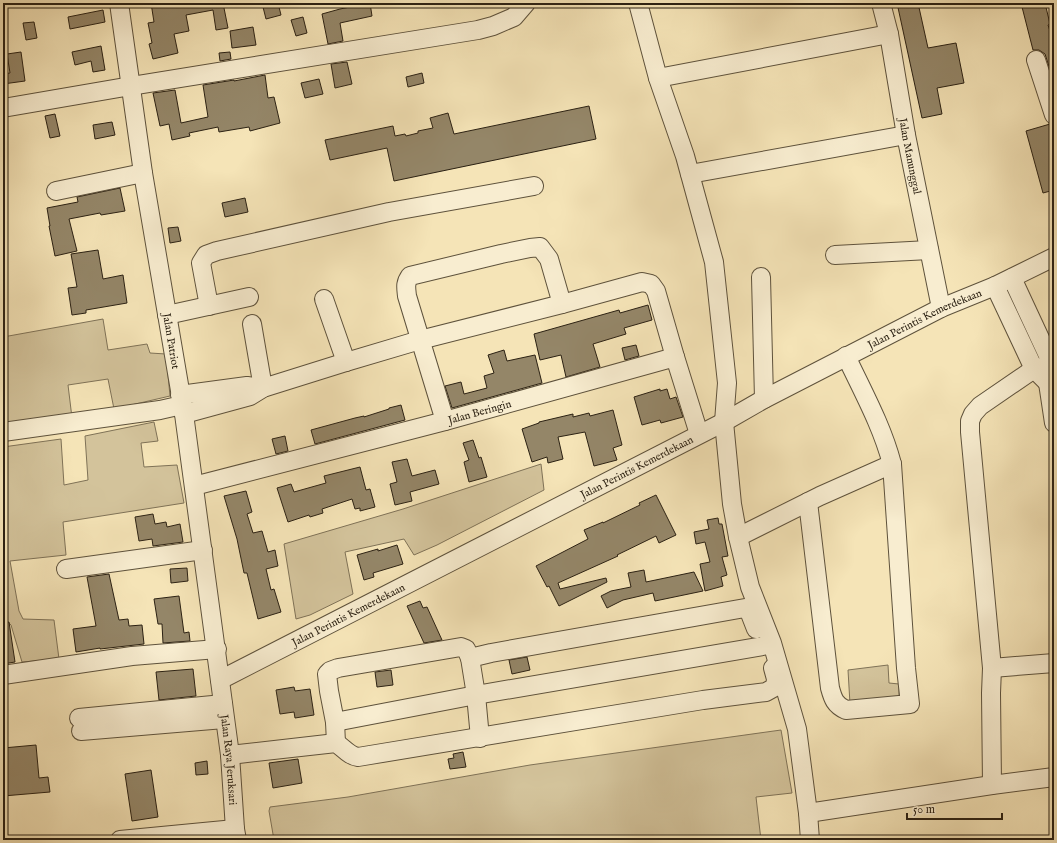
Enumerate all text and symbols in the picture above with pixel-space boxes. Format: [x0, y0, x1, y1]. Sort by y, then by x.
street label: Jalan Manunggal [895, 115, 924, 196]
street label: Jalan Perintis Kemerdekaan [864, 286, 984, 353]
street label: Jalan Patriot [159, 310, 182, 370]
street label: Jalan Beringin [445, 397, 513, 428]
street label: Jalan Perintis Kemerdekaan [576, 433, 696, 503]
street label: Jalan Perintis Kemerdekaan [288, 581, 408, 651]
street label: Jalan Raya Jeruksari [216, 712, 239, 806]
scale bar [907, 795, 1002, 821]
text: 50 m [913, 802, 935, 817]

